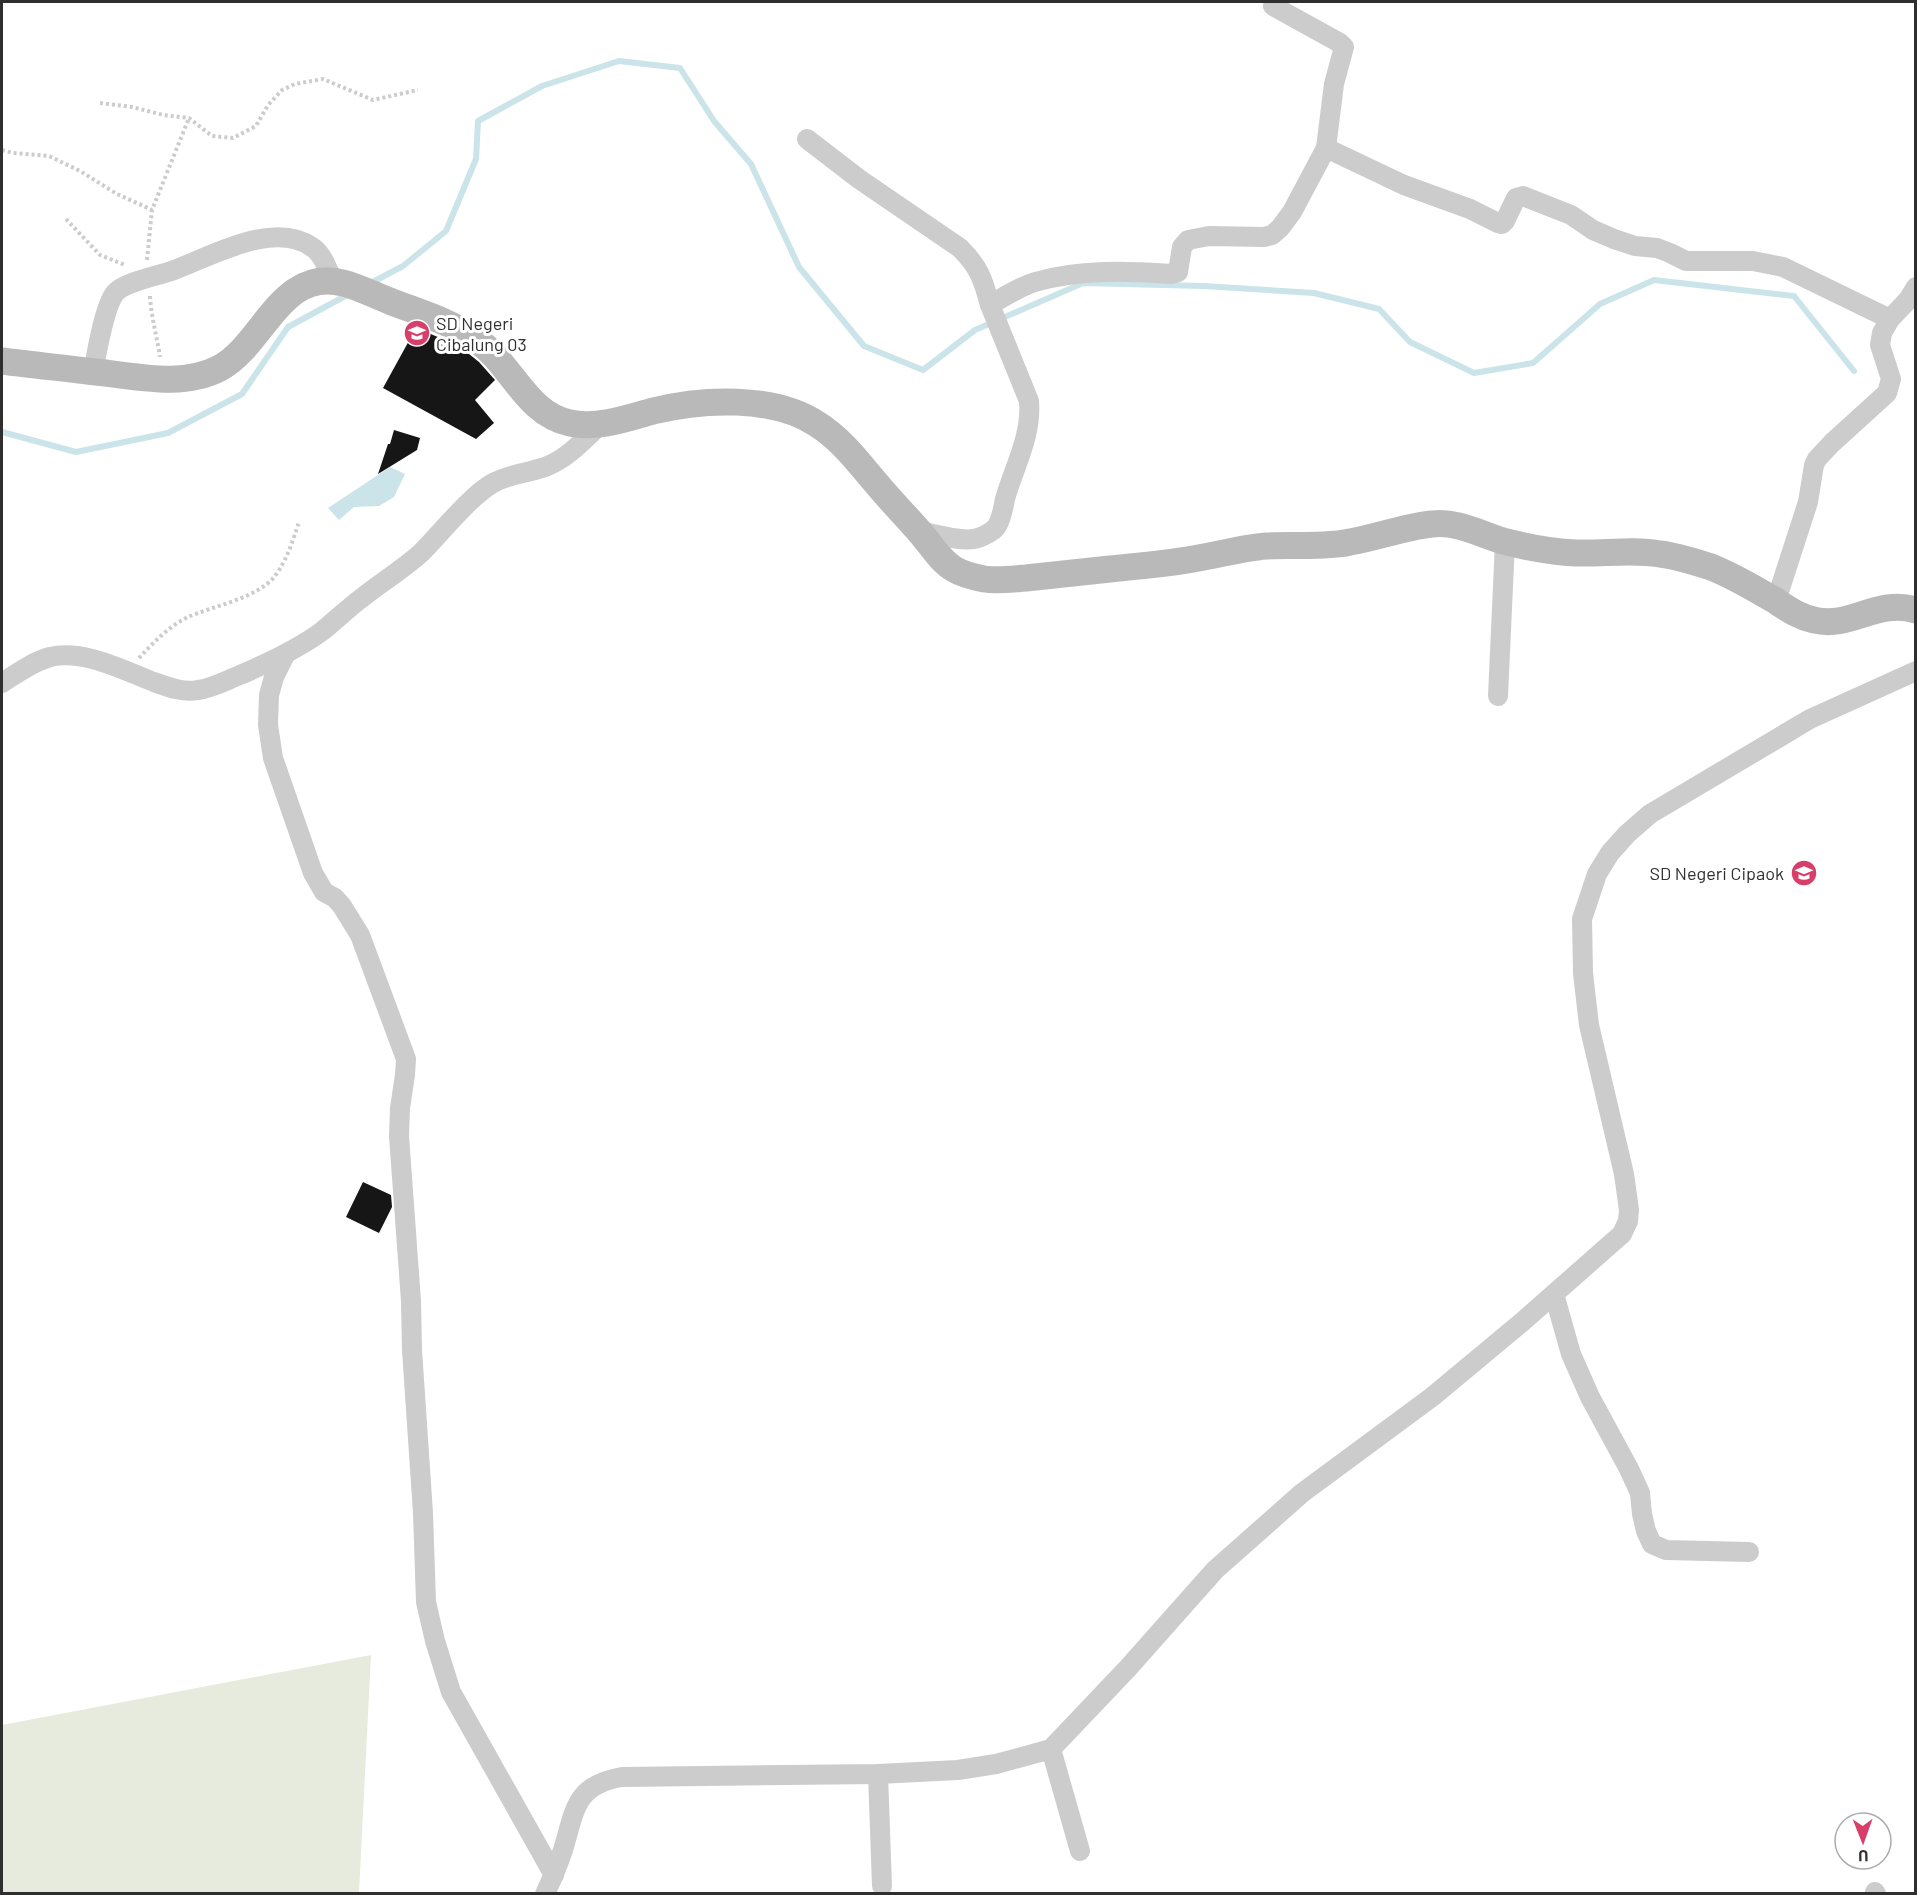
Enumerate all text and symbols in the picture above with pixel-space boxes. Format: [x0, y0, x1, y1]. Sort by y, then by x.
place label: SD Negeri Cibalung 03 [436, 312, 527, 355]
school or university icon: SD Negeri Cibalung 03 [402, 318, 432, 348]
school or university icon: SD Negeri Cipaok [1789, 858, 1819, 888]
place label: SD Negeri Cipaok [1650, 862, 1784, 884]
north arrow [1833, 1811, 1893, 1871]
text: U [1858, 1847, 1868, 1866]

